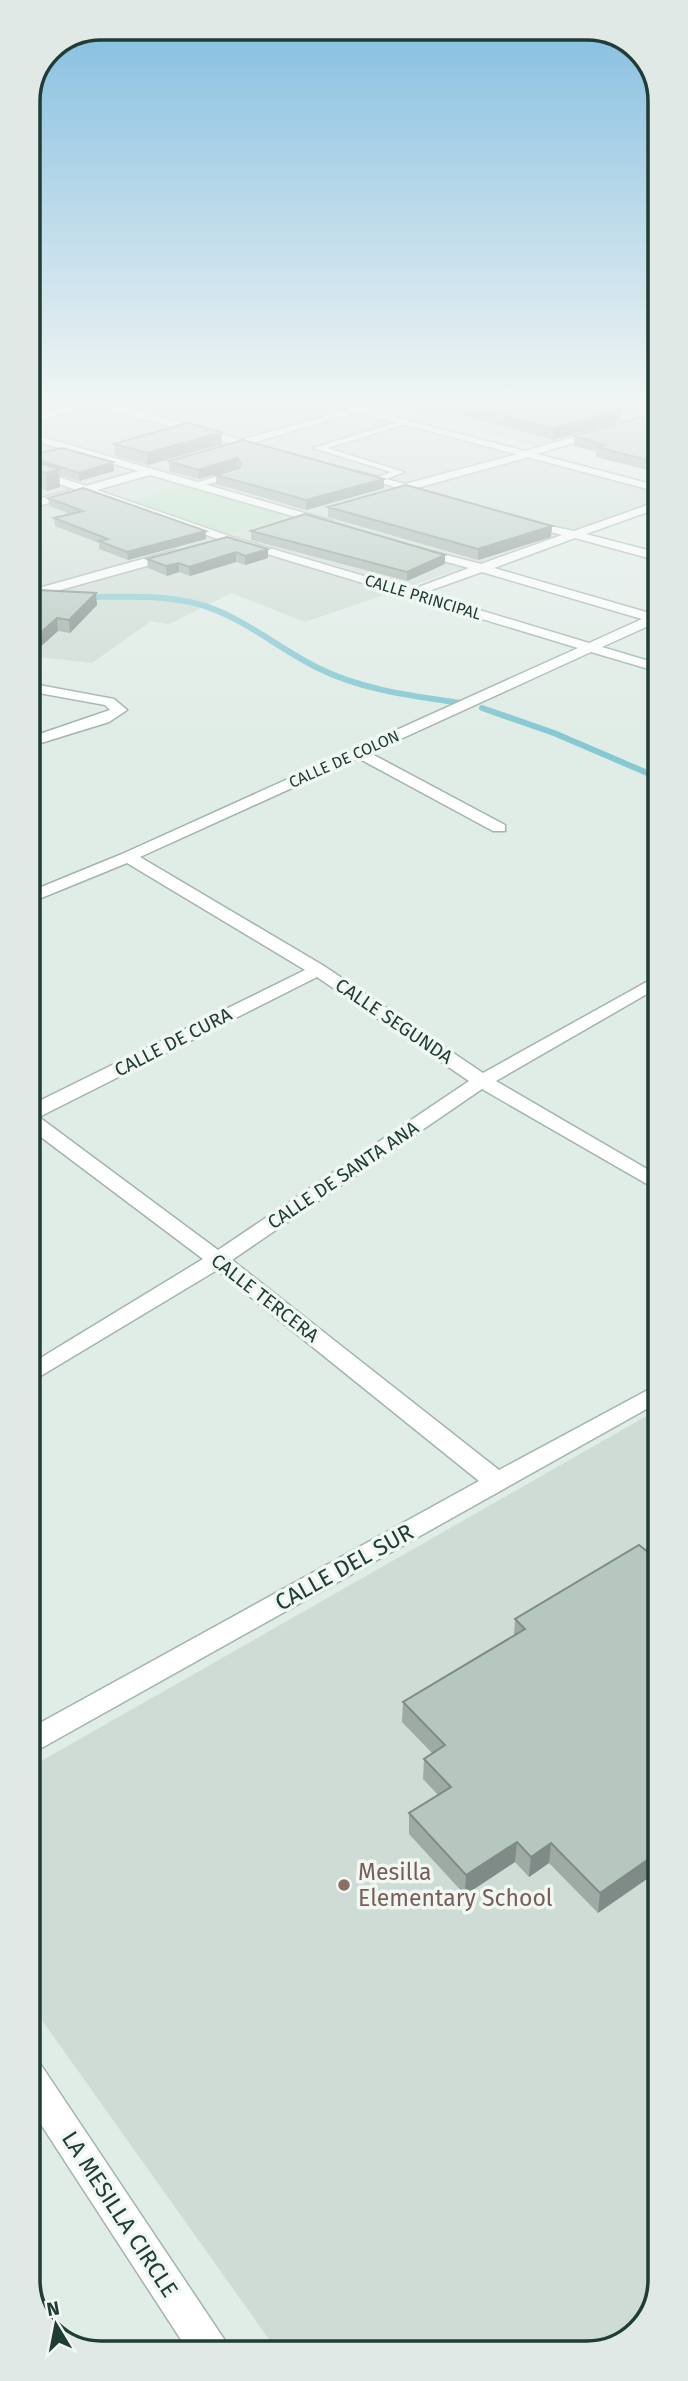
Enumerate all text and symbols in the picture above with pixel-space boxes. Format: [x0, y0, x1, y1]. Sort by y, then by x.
street label: CALLE PRINCIPAL [363, 570, 483, 624]
street label: CALLE DE COLON [286, 726, 402, 792]
street label: CALLE SEGUNDA [331, 973, 457, 1069]
street label: CALLE DE CURA [111, 1003, 236, 1081]
street label: CALLE DE SANTA ANA [263, 1116, 423, 1234]
street label: CALLE TERCERA [207, 1249, 323, 1347]
street label: CALLE DEL SUR [270, 1517, 418, 1617]
place label: Mesilla Elementary School [358, 1858, 553, 1912]
marker: Mesilla Elementary School [336, 1877, 352, 1893]
street label: LA MESILLA CIRCLE [56, 2126, 184, 2302]
north arrow [21, 2290, 91, 2360]
text: N [45, 2296, 61, 2321]

